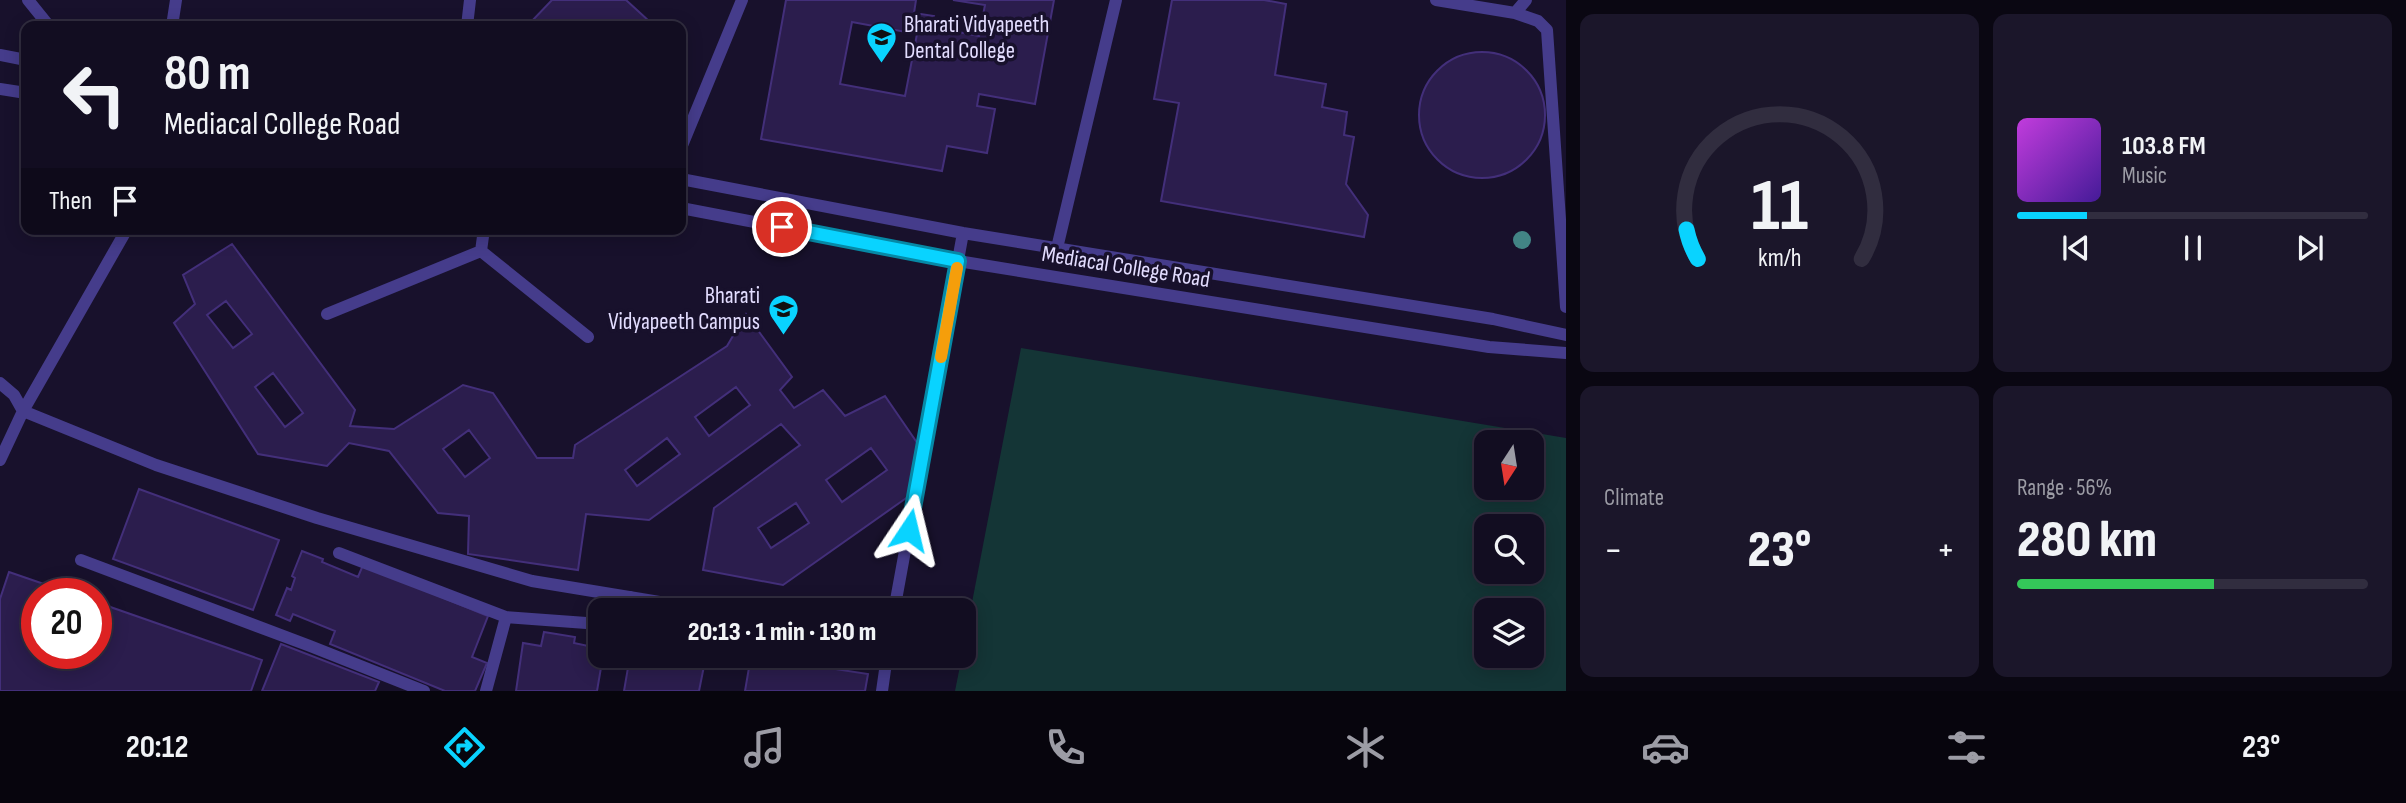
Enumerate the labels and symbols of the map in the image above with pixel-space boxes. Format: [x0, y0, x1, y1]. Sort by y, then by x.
place label: Bharati Vidyapeeth Dental College [904, 11, 1049, 65]
school or university icon: Bharati Vidyapeeth Dental College [864, 21, 898, 65]
pin [752, 197, 812, 257]
street label: Mediacal College Road [1040, 240, 1212, 294]
place label: Bharati Vidyapeeth Campus [608, 282, 760, 336]
school or university icon: Bharati Vidyapeeth Campus [766, 292, 800, 336]
north arrow [1474, 430, 1544, 500]
position arrow [872, 493, 946, 567]
speed limit sign: 20 [21, 578, 112, 669]

